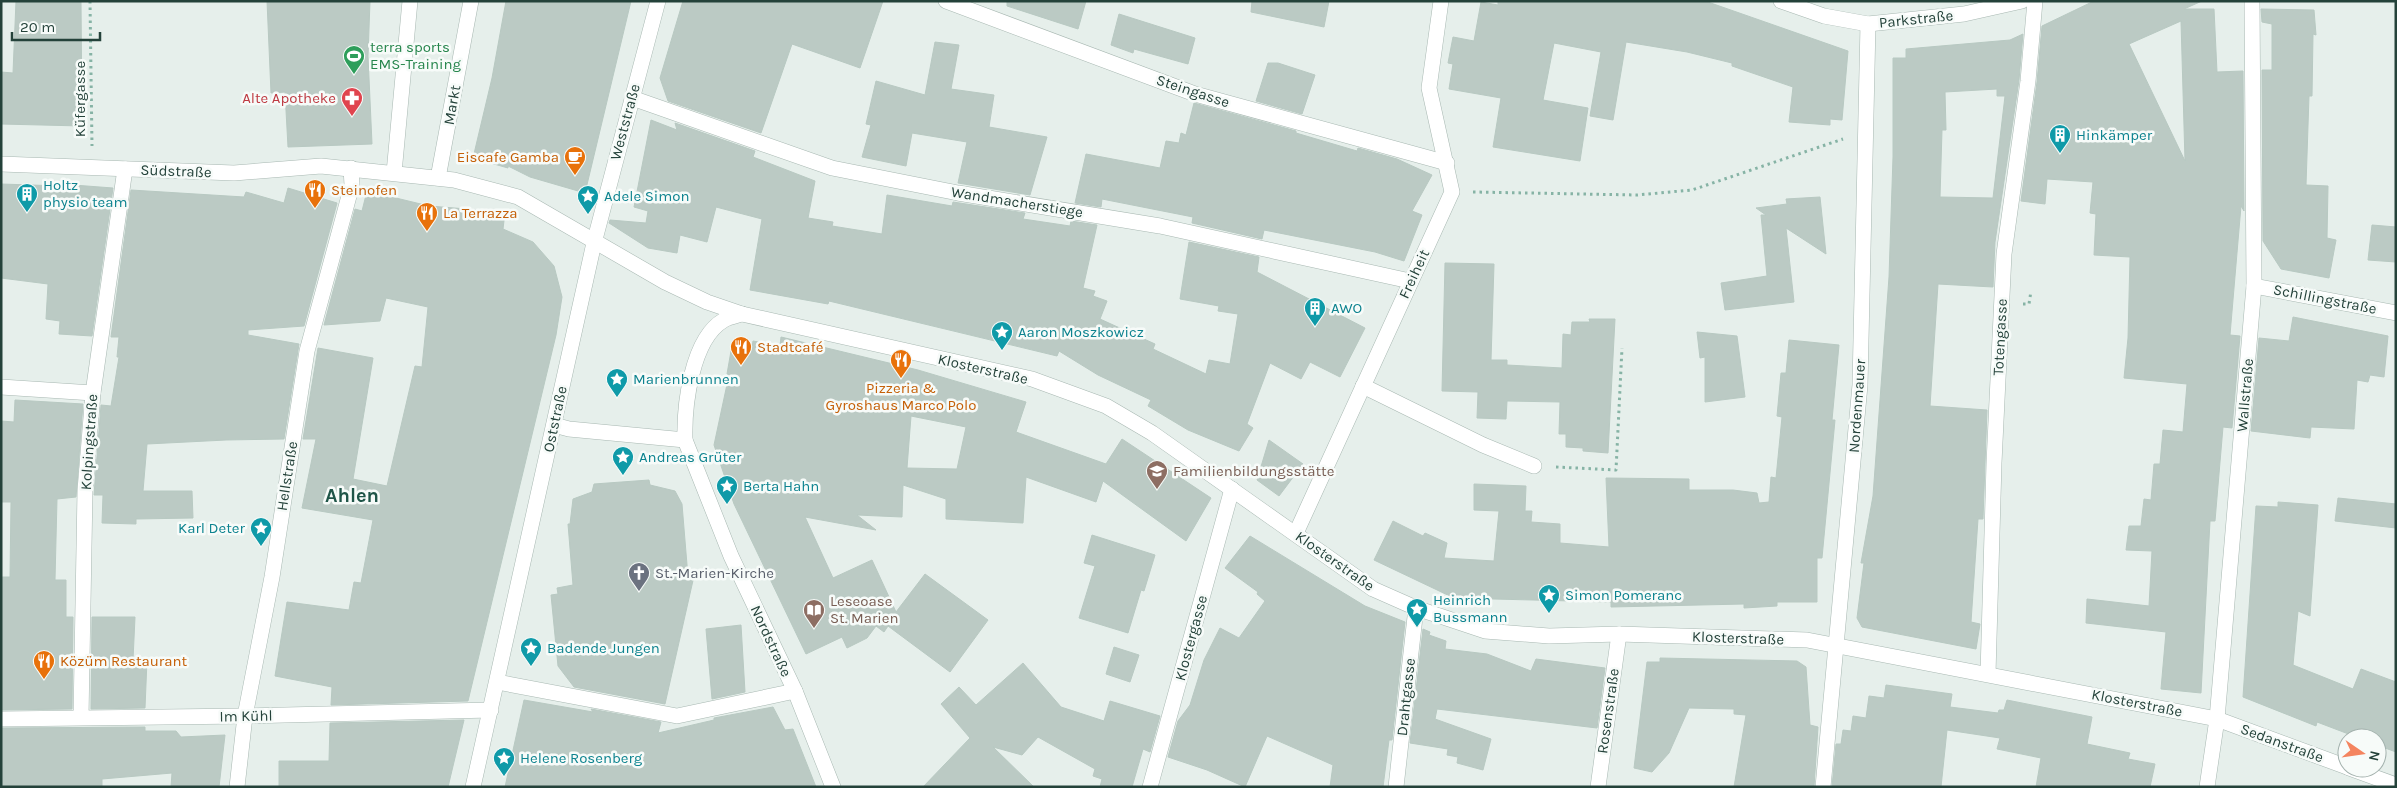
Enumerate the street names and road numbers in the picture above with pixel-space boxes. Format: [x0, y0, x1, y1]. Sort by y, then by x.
street label: Parkstraße [1878, 6, 1954, 32]
street label: Küfergasse [71, 61, 89, 137]
street label: Steingasse [1154, 71, 1232, 111]
street label: Weststraße [606, 82, 644, 162]
street label: Markt [440, 83, 464, 126]
street label: Südstraße [140, 161, 212, 181]
street label: Wandmacherstiege [950, 183, 1084, 221]
street label: Freiheit [1395, 246, 1433, 302]
street label: Schillingstraße [2272, 280, 2378, 318]
street label: Totengasse [1989, 298, 2011, 376]
street label: Klosterstraße [936, 350, 1030, 388]
street label: Nordenmauer [1845, 358, 1869, 454]
street label: Wallstraße [2233, 358, 2257, 432]
street label: Oststraße [539, 384, 571, 454]
street label: Kolpingstraße [77, 393, 101, 491]
street label: Hellstraße [273, 440, 301, 512]
street label: Klosterstraße [1292, 527, 1378, 595]
street label: Klostergasse [1171, 593, 1211, 683]
street label: Nordstraße [747, 602, 795, 680]
street label: Klosterstraße [1692, 627, 1784, 649]
street label: Drahtgasse [1393, 657, 1419, 737]
street label: Rosenstraße [1593, 667, 1623, 755]
street label: Klosterstraße [2090, 685, 2184, 721]
street label: Im Kühl [219, 707, 273, 725]
street label: Sedanstraße [2238, 720, 2326, 766]

